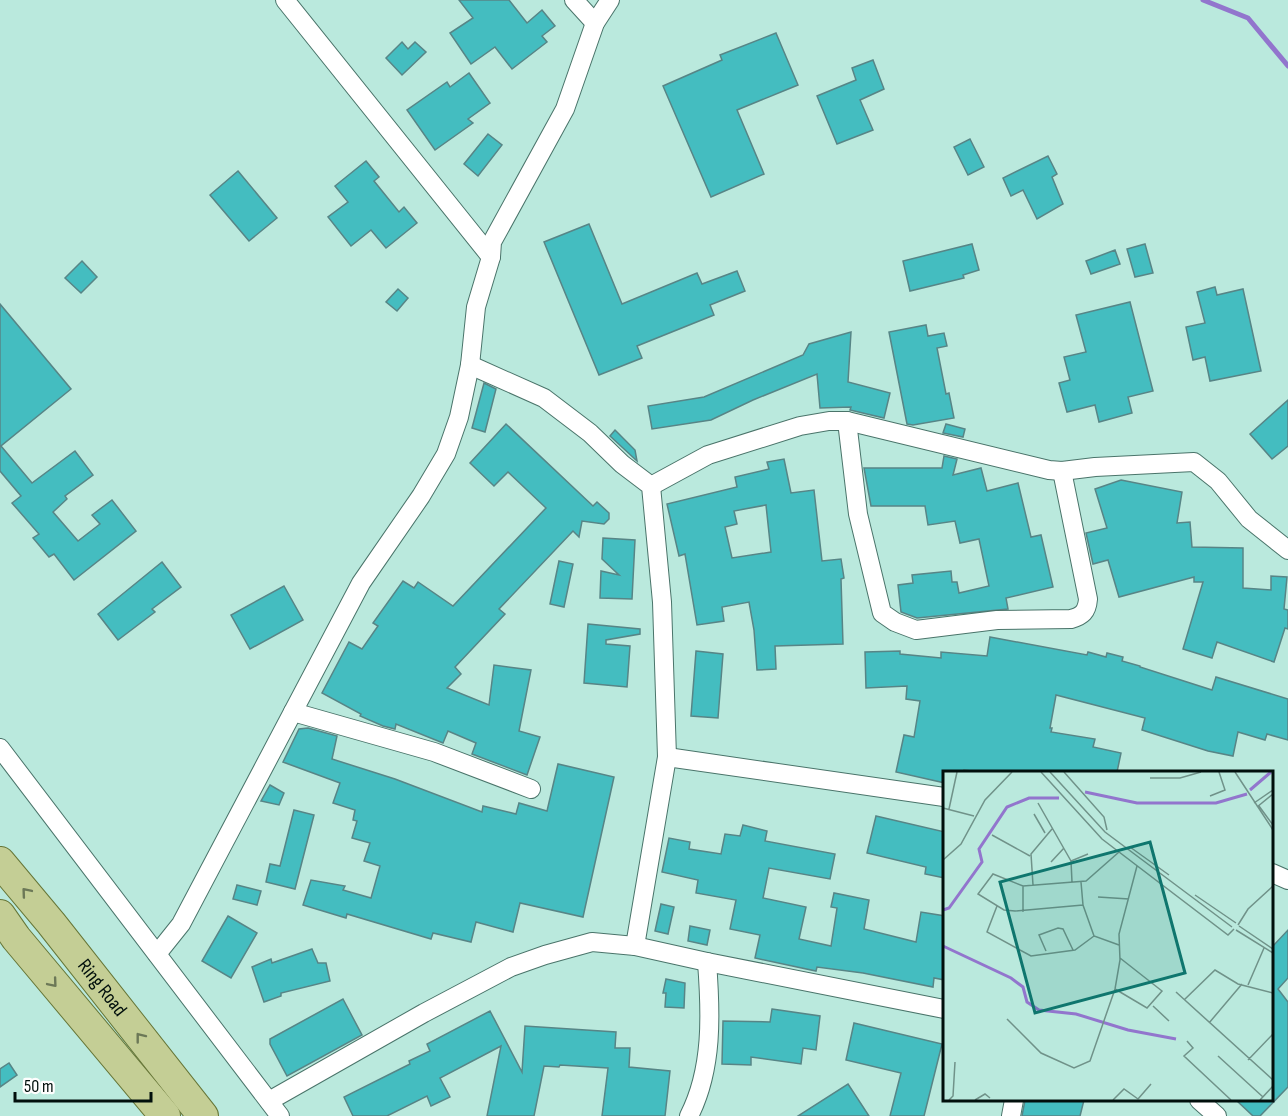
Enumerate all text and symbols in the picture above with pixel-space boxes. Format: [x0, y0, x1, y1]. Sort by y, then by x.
inset map [943, 771, 1273, 1101]
one-way arrow [22, 888, 33, 899]
street label: Ring Road [72, 954, 132, 1021]
one-way arrow [46, 976, 57, 987]
one-way arrow [137, 1033, 148, 1044]
scale bar [15, 1065, 152, 1103]
text: 50 m [24, 1076, 54, 1097]

